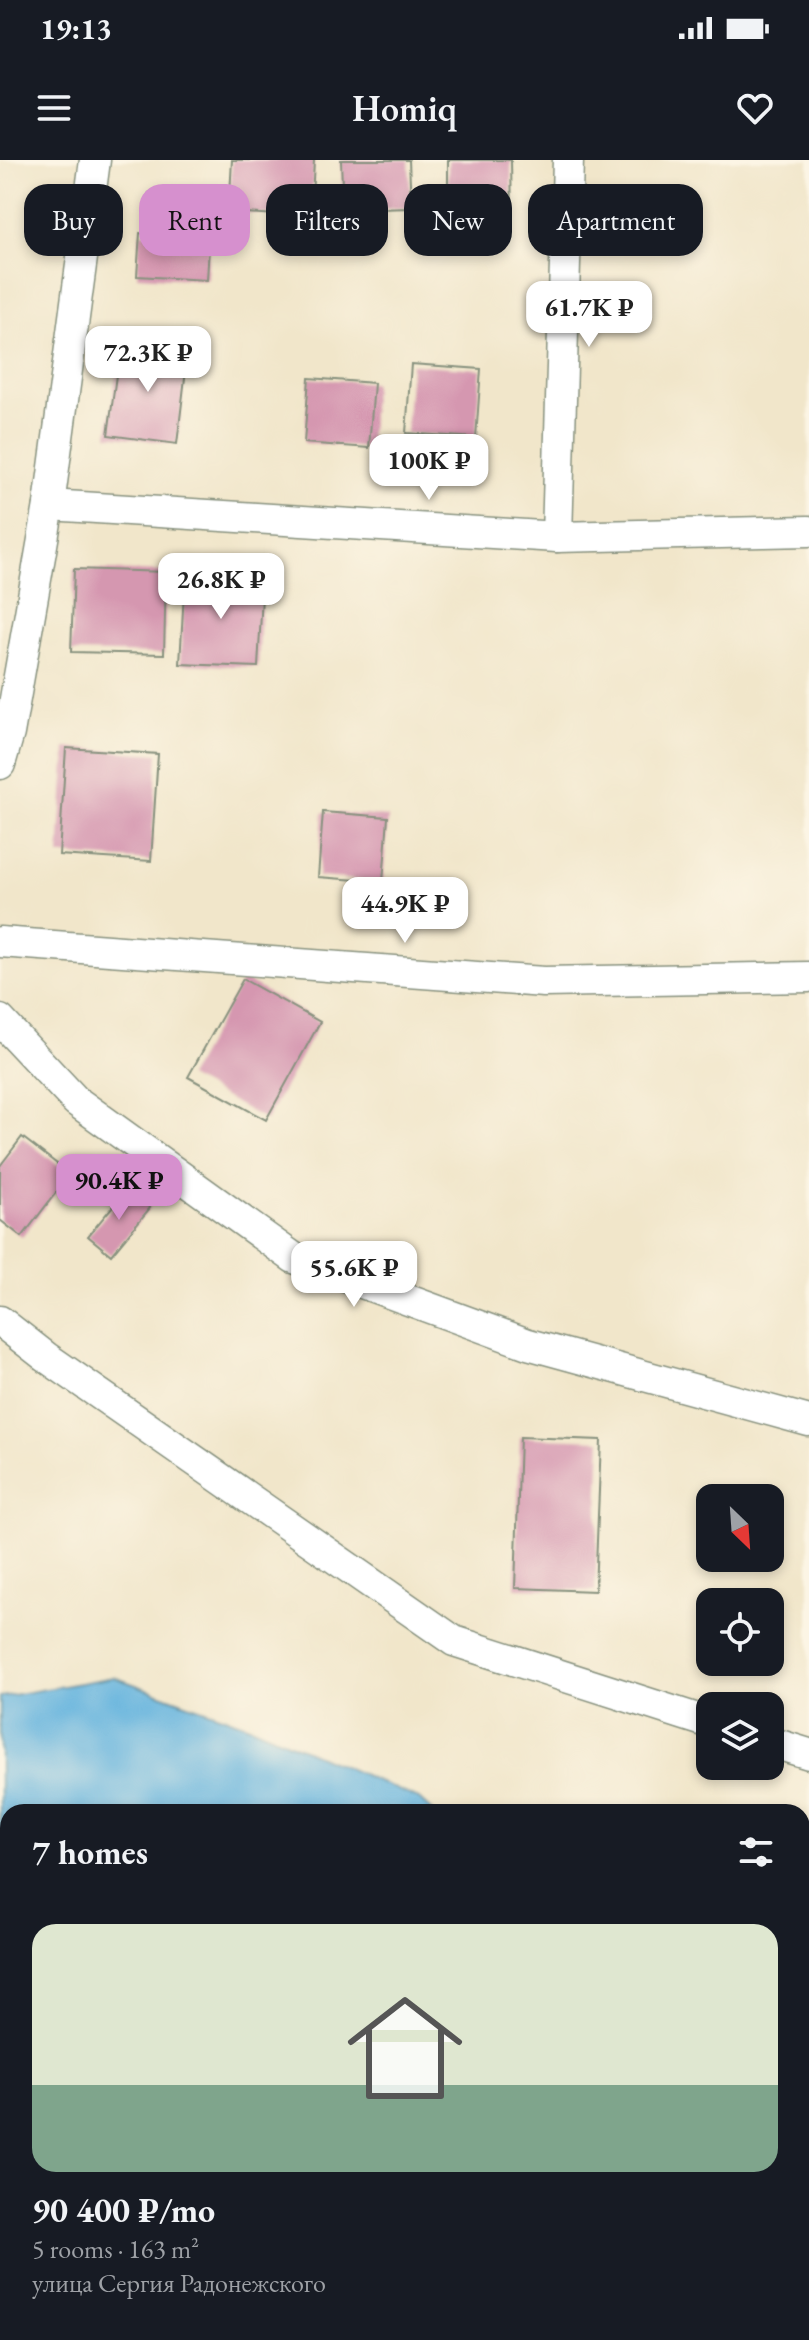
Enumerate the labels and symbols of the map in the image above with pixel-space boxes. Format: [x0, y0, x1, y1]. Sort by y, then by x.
pin: 61.7K ₽ [515, 281, 663, 349]
pin: 72.3K ₽ [74, 326, 222, 394]
pin: 100K ₽ [364, 434, 494, 502]
pin: 26.8K ₽ [147, 553, 295, 621]
pin: 44.9K ₽ [331, 877, 479, 945]
pin: 90.4K ₽ [45, 1154, 193, 1222]
pin: 55.6K ₽ [280, 1241, 428, 1309]
north arrow [696, 1484, 784, 1572]

